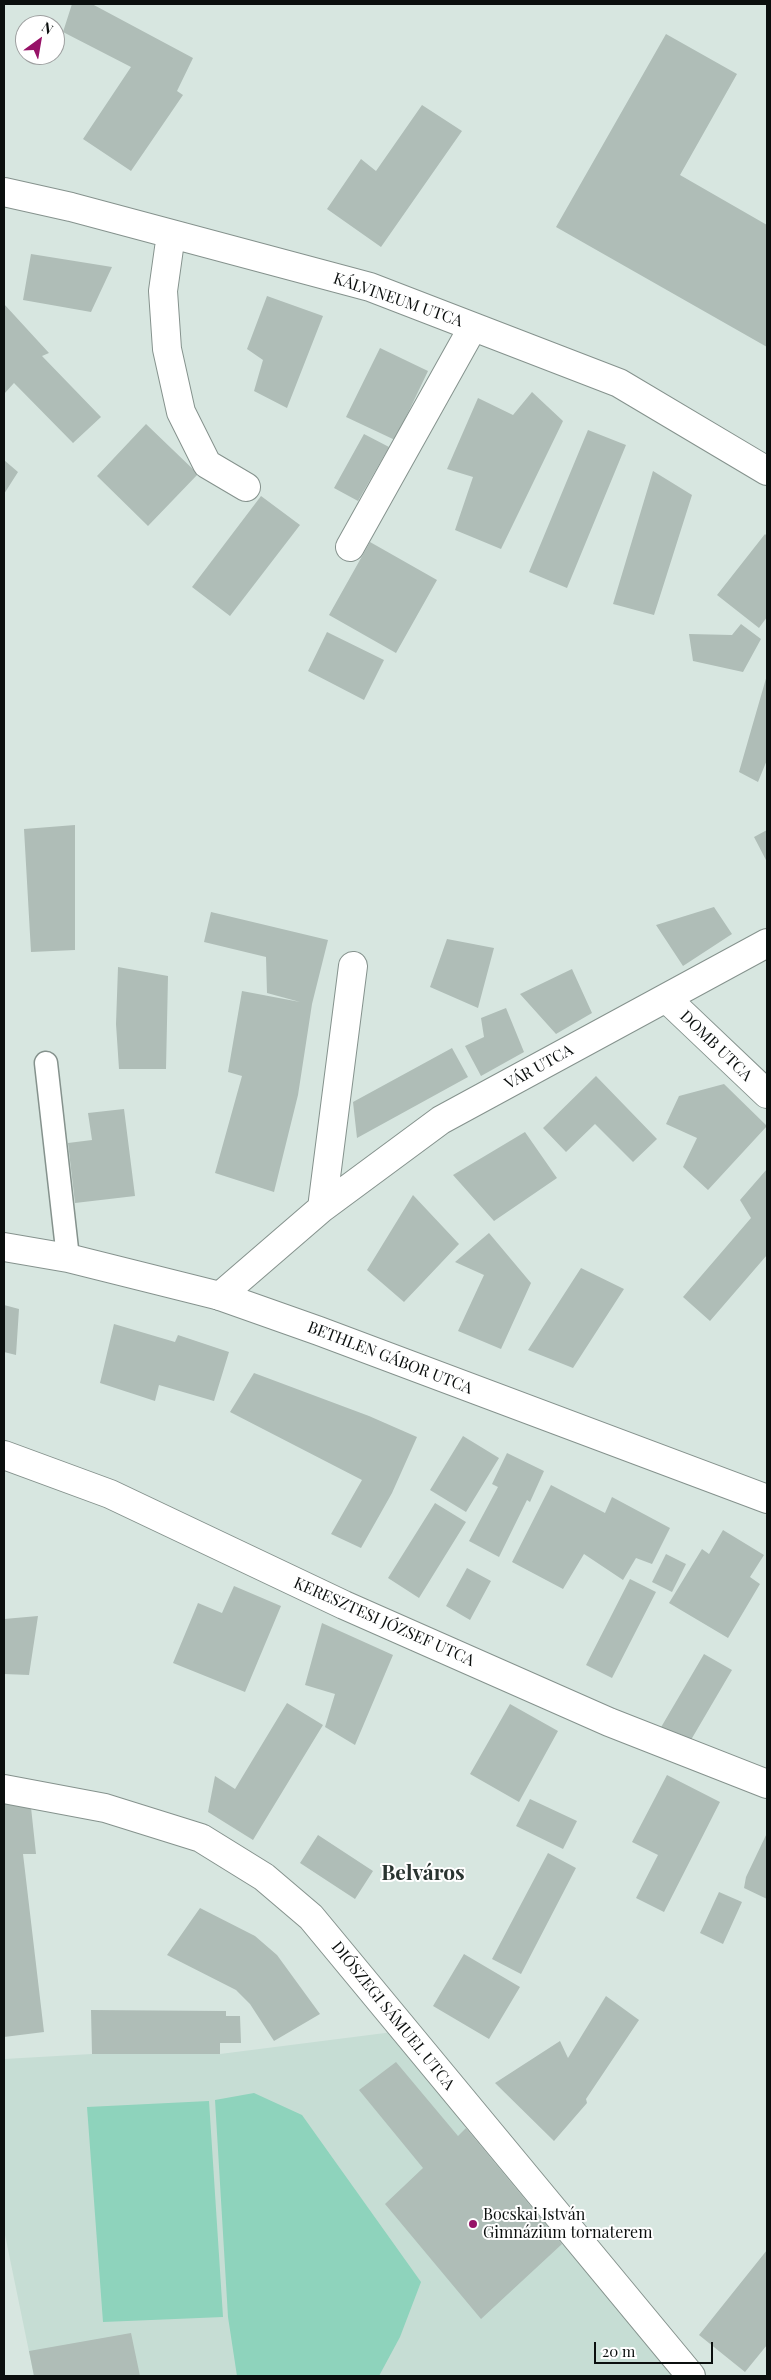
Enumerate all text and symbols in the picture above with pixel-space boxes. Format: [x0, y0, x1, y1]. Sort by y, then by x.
north arrow [15, 15, 65, 65]
text: N [38, 17, 57, 38]
street label: KÁLVINEUM UTCA [331, 269, 465, 331]
street label: DOMB UTCA [676, 1007, 756, 1085]
street label: VÁR UTCA [502, 1040, 576, 1094]
street label: BETHLEN GÁBOR UTCA [305, 1318, 475, 1398]
street label: KERESZTESI JÓZSEF UTCA [291, 1573, 477, 1671]
district label: Belváros [381, 1860, 465, 1886]
street label: DIÓSZEGI SÁMUEL UTCA [327, 1938, 459, 2094]
place label: Bocskai István Gimnázium tornaterem [483, 2205, 652, 2243]
marker: Bocskai István Gimnázium tornaterem [467, 2218, 479, 2230]
scale bar [596, 2332, 715, 2364]
text: 20 m [602, 2341, 635, 2361]

